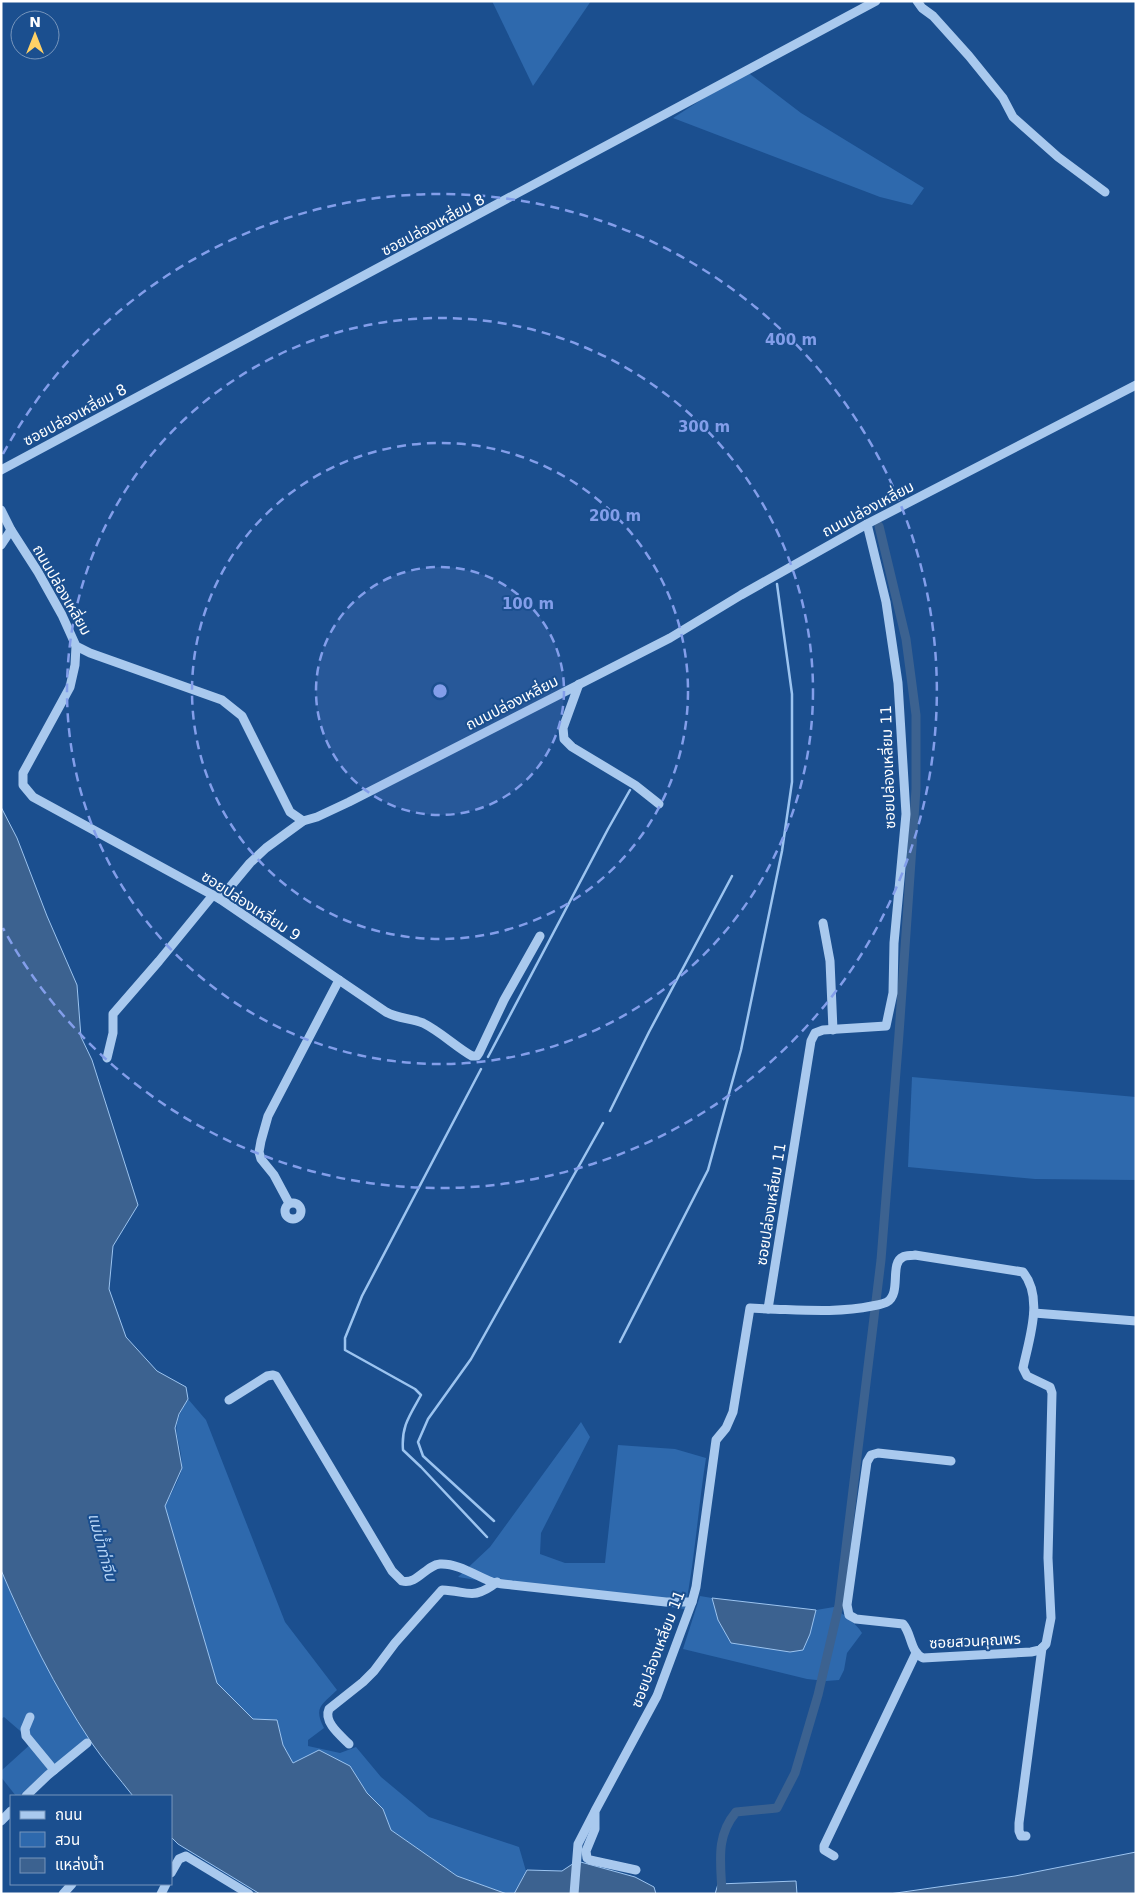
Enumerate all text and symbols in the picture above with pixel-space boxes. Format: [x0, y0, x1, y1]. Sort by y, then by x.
north arrow [10, 10, 60, 60]
text: N [29, 14, 41, 30]
street label: ซอยปล่องเหลี่ยม 8 [377, 188, 488, 260]
text: 400 m [765, 331, 817, 349]
street label: ซอยปล่องเหลี่ยม 8 [19, 378, 130, 450]
text: 300 m [678, 418, 730, 436]
street label: ถนนปล่องเหลี่ยม [818, 475, 917, 541]
text: 200 m [589, 507, 641, 525]
street label: ถนนปล่องเหลี่ยม [29, 540, 97, 639]
text: 100 m [502, 595, 554, 613]
street label: ถนนปล่องเหลี่ยม [462, 670, 561, 734]
centre of rings [431, 682, 449, 700]
street label: ซอยปล่องเหลี่ยม 11 [875, 705, 899, 829]
street label: ซอยปล่องเหลี่ยม 9 [198, 866, 305, 945]
street label: ซอยปล่องเหลี่ยม 11 [750, 1141, 790, 1267]
water label: แม่น้ำท่าจีน [84, 1510, 123, 1584]
street label: ซอยปล่องเหลี่ยม 11 [626, 1587, 689, 1710]
street label: ซอยสวนคุณพร [929, 1630, 1021, 1652]
legend [10, 1795, 172, 1885]
text: ถนน [55, 1806, 82, 1824]
text: สวน [55, 1831, 80, 1849]
text: แหล่งน้ำ [55, 1854, 104, 1874]

